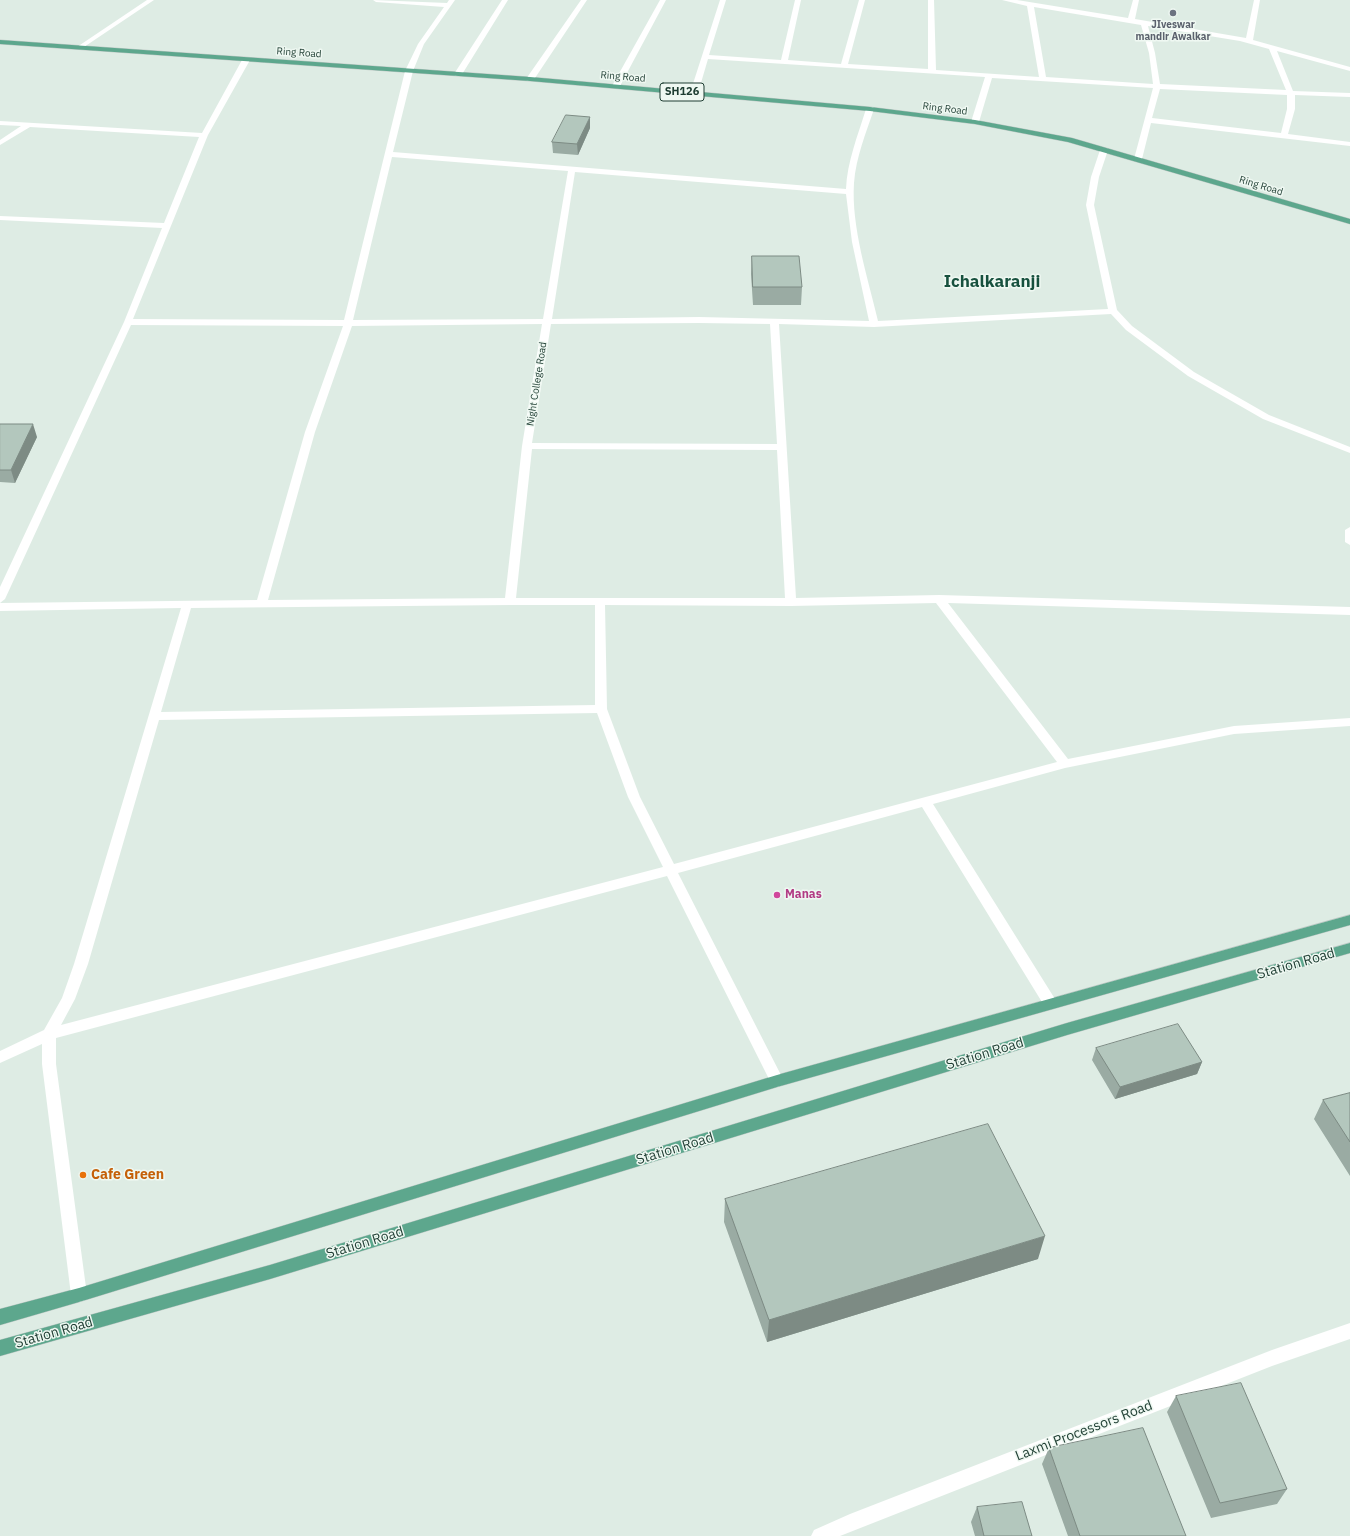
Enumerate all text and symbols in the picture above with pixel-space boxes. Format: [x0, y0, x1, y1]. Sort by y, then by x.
marker: JIveswar mandir Awalkar [1168, 8, 1178, 18]
place label: JIveswar mandir Awalkar [1135, 19, 1211, 42]
street label: Ring Road [276, 45, 322, 61]
street label: Ring Road [600, 69, 646, 85]
road number: SH126 [660, 83, 704, 101]
street label: Ring Road [922, 100, 968, 118]
street label: Ring Road [1238, 174, 1284, 198]
district label: Ichalkaranji [944, 272, 1040, 292]
street label: Night College Road [524, 341, 550, 427]
place label: Manas [785, 888, 822, 902]
marker: Manas [772, 890, 782, 900]
street label: Station Road [1255, 945, 1337, 983]
street label: Station Road [944, 1034, 1026, 1074]
street label: Station Road [634, 1129, 716, 1169]
place label: Cafe Green [91, 1167, 164, 1183]
marker: Cafe Green [78, 1170, 88, 1180]
street label: Station Road [324, 1223, 406, 1263]
street label: Station Road [13, 1314, 95, 1352]
street label: Laxmi Processors Road [1013, 1397, 1155, 1465]

